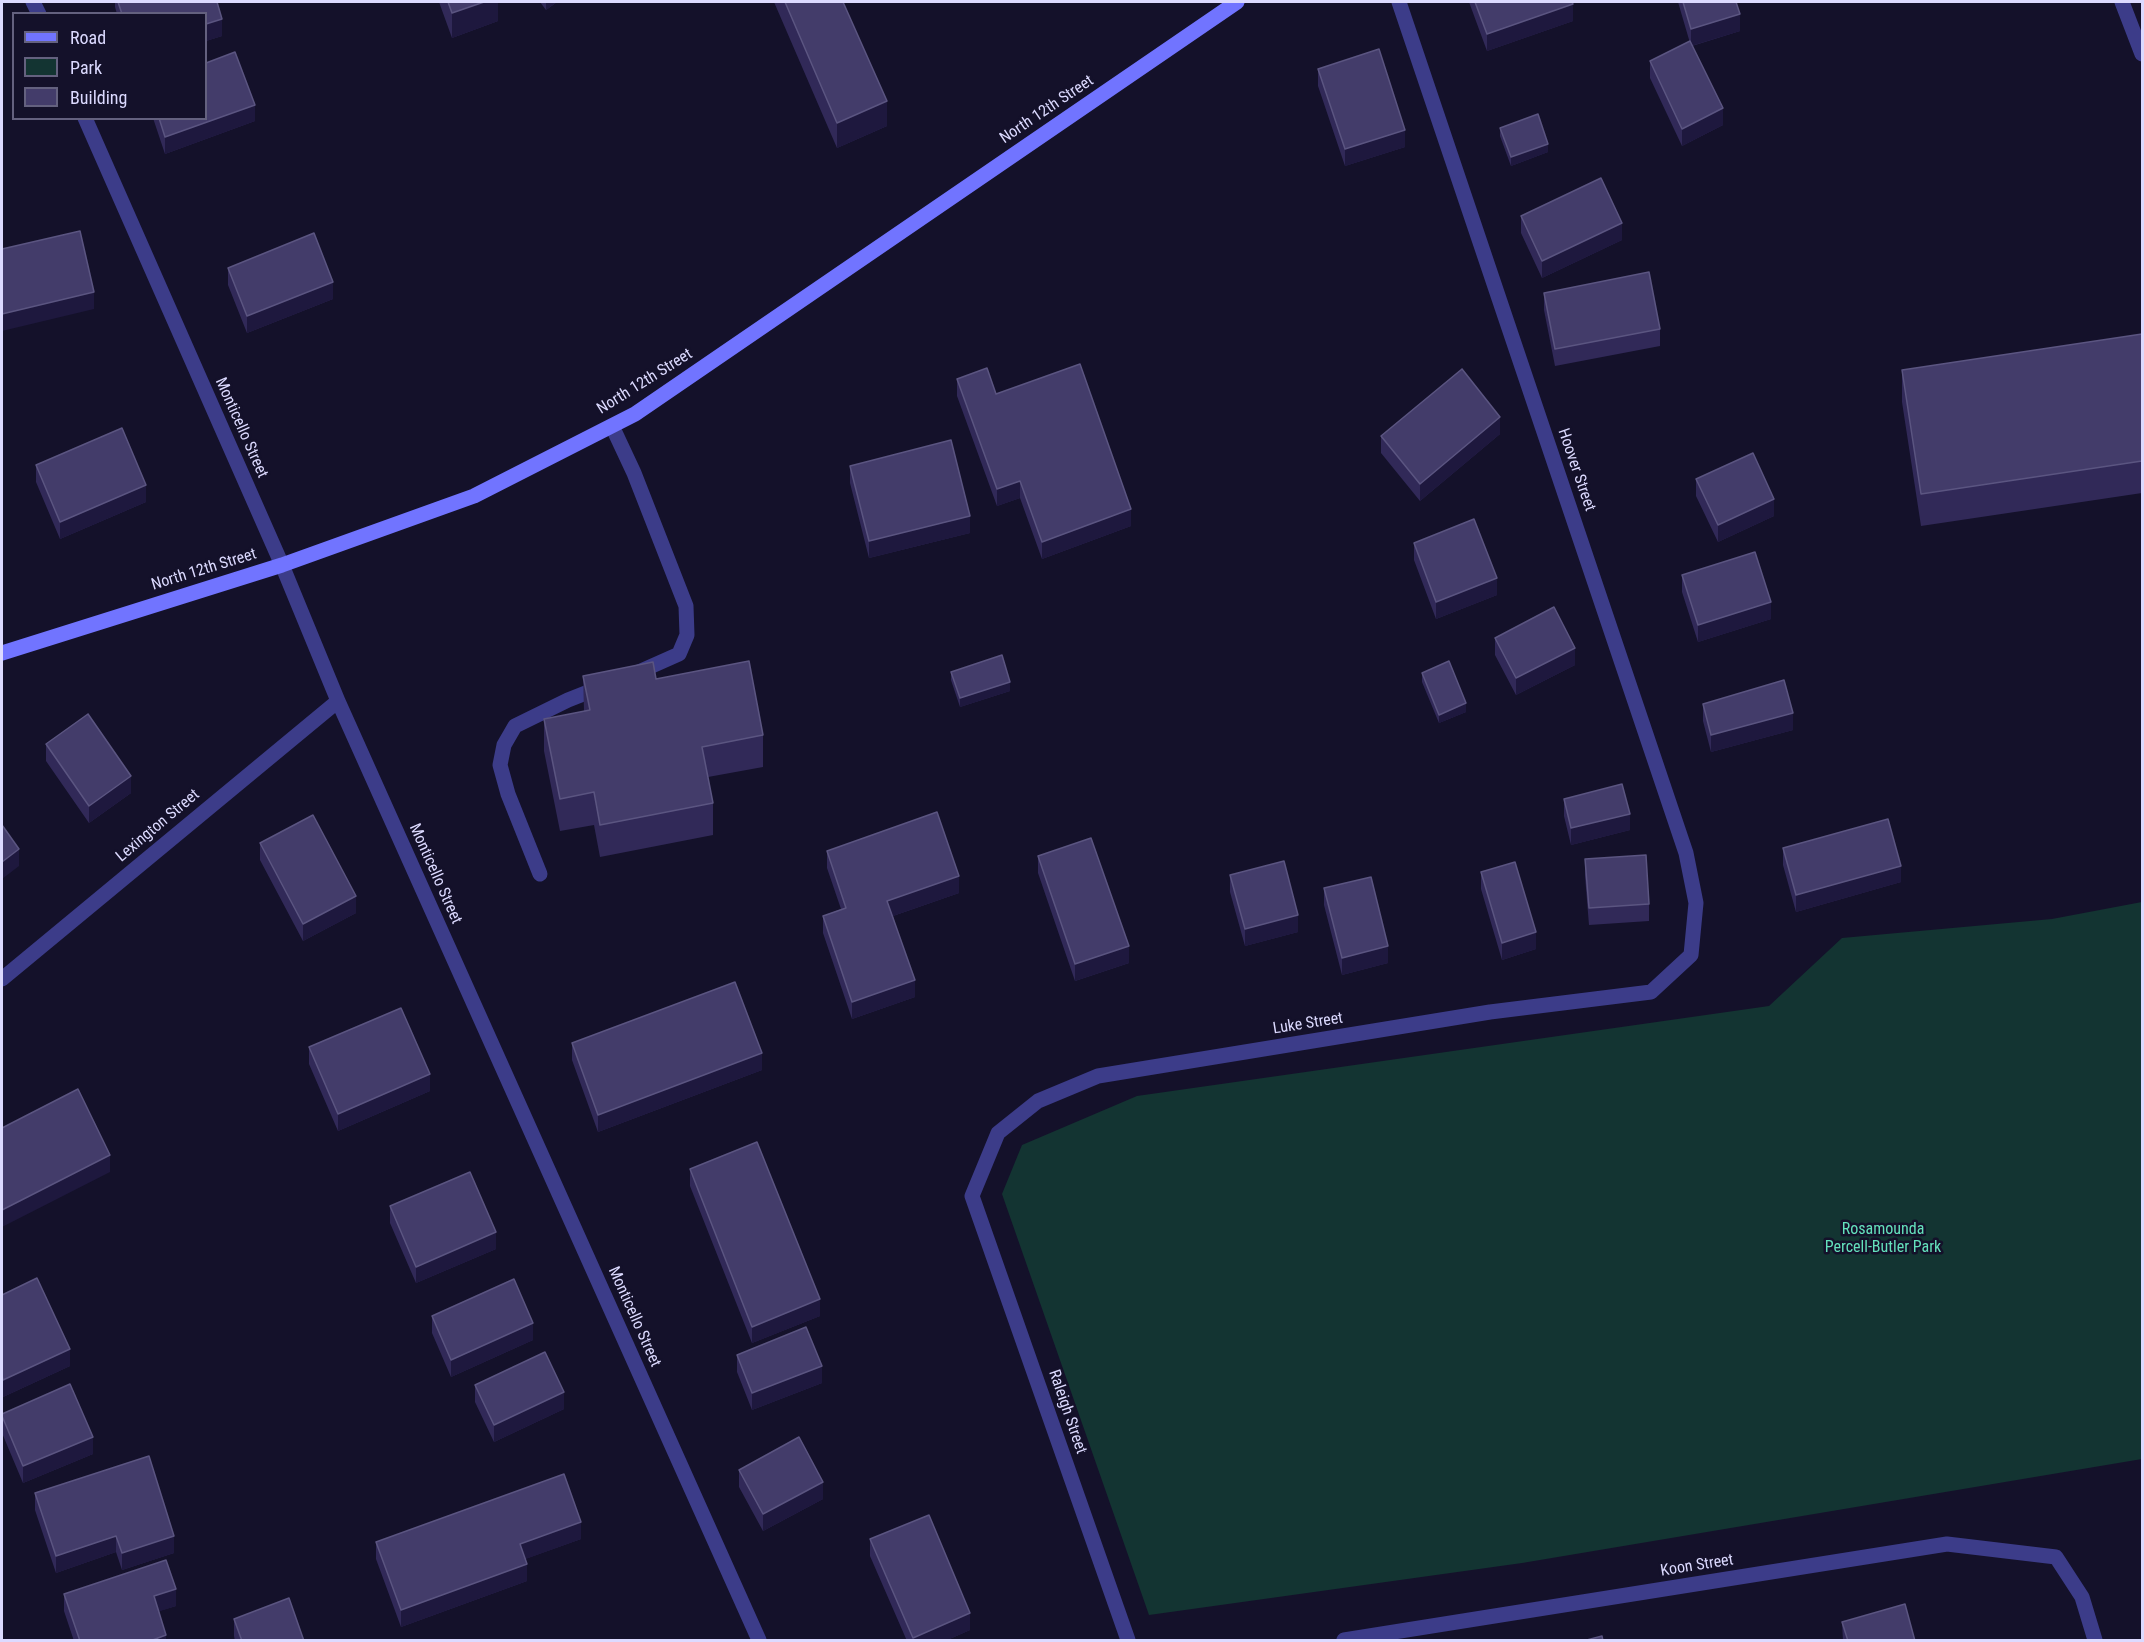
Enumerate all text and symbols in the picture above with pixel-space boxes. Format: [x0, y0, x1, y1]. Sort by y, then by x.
legend [12, 12, 207, 120]
text: Road [70, 27, 106, 48]
text: Park [70, 57, 102, 78]
street label: North 12th Street [997, 72, 1097, 148]
text: Building [70, 87, 127, 108]
street label: North 12th Street [594, 345, 696, 419]
street label: Monticello Street [210, 375, 272, 481]
street label: Hoover Street [1553, 426, 1599, 514]
street label: North 12th Street [149, 545, 259, 595]
street label: Lexington Street [112, 786, 204, 866]
street label: Monticello Street [404, 821, 466, 927]
street label: Luke Street [1272, 1009, 1344, 1039]
park label: Rosamounda Percell-Butler Park [1825, 1220, 1941, 1258]
street label: Monticello Street [603, 1264, 665, 1370]
street label: Raleigh Street [1044, 1367, 1090, 1457]
street label: Koon Street [1659, 1551, 1735, 1581]

